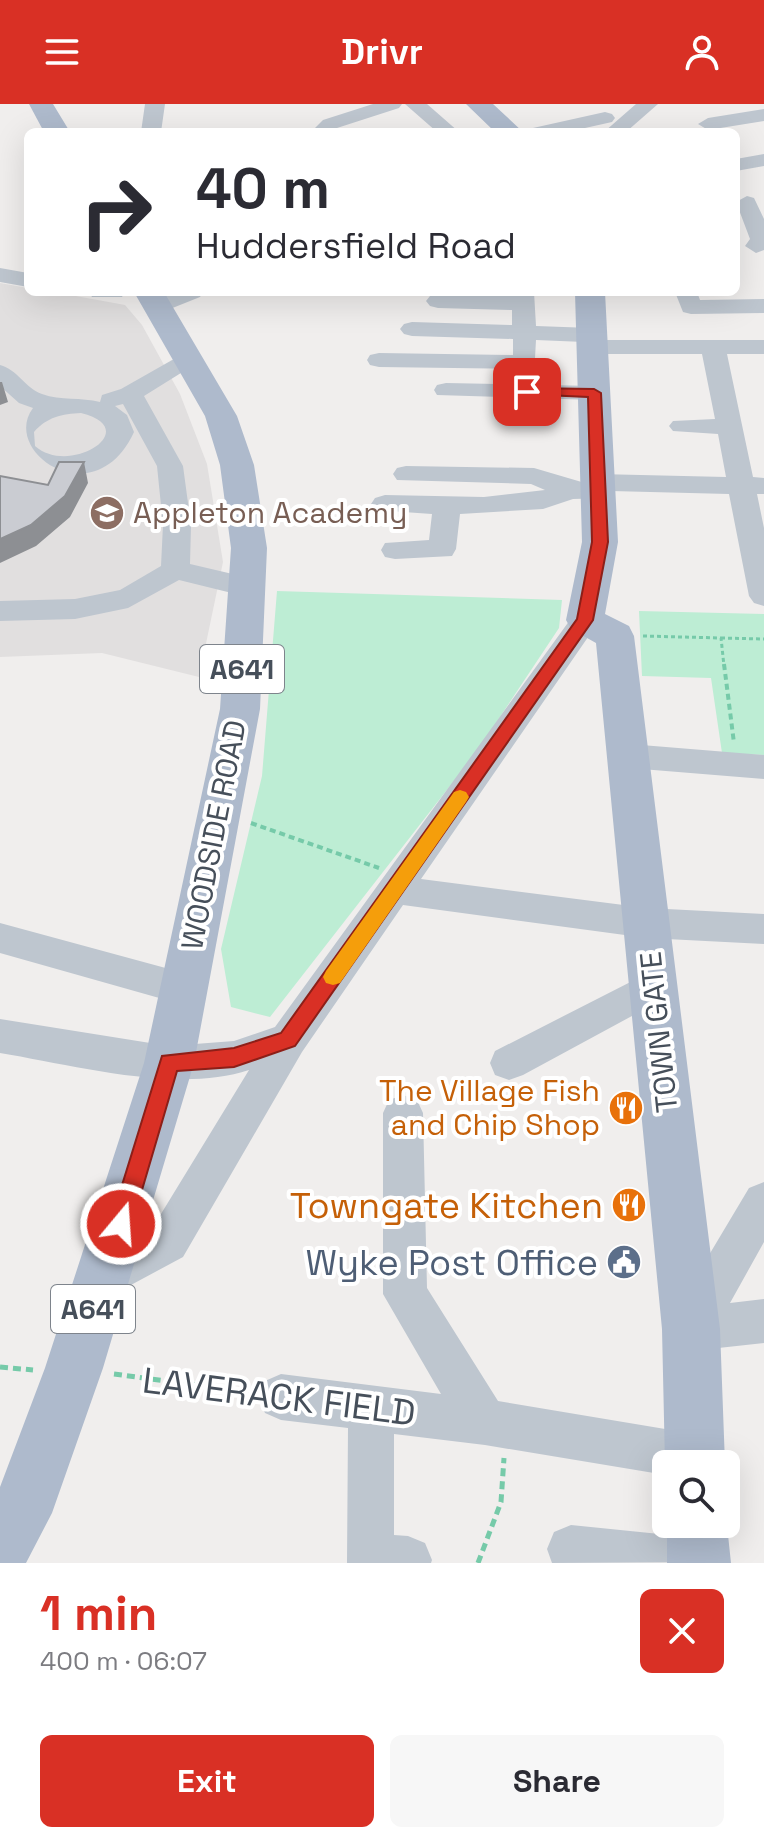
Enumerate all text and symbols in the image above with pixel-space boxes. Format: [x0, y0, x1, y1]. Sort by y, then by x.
text: Drivr [341, 29, 423, 75]
icon: menu [40, 30, 84, 74]
icon: person [680, 30, 724, 74]
text: 40 m [196, 153, 330, 224]
icon: right [64, 160, 168, 264]
text: Huddersfield Road [196, 223, 516, 269]
pin [493, 358, 561, 426]
icon: arrive [505, 370, 549, 414]
place label: Appleton Academy [133, 493, 407, 532]
school or university icon: Appleton Academy [88, 494, 126, 532]
road number: A641 [200, 645, 284, 693]
street label: WOODSIDE ROAD [172, 717, 255, 953]
street label: TOWN GATE [631, 950, 686, 1114]
place label: The Village Fish and Chip Shop [379, 1071, 600, 1144]
restaurant icon: The Village Fish and Chip Shop [607, 1089, 645, 1127]
position arrow [79, 1182, 163, 1266]
place label: Towngate Kitchen [290, 1183, 603, 1229]
restaurant icon: Towngate Kitchen [610, 1186, 648, 1224]
place label: Wyke Post Office [306, 1240, 598, 1286]
public building icon: Wyke Post Office [605, 1243, 643, 1281]
road number: A641 [51, 1285, 135, 1333]
street label: LAVERACK FIELD [140, 1357, 418, 1437]
map controls [652, 1450, 740, 1538]
button: search [652, 1450, 740, 1538]
text: 1 min [40, 1583, 157, 1644]
button: close [640, 1589, 724, 1673]
text: 400 m · 06:07 [40, 1644, 207, 1678]
button: Exit [40, 1735, 374, 1827]
button: Share [390, 1735, 724, 1827]

